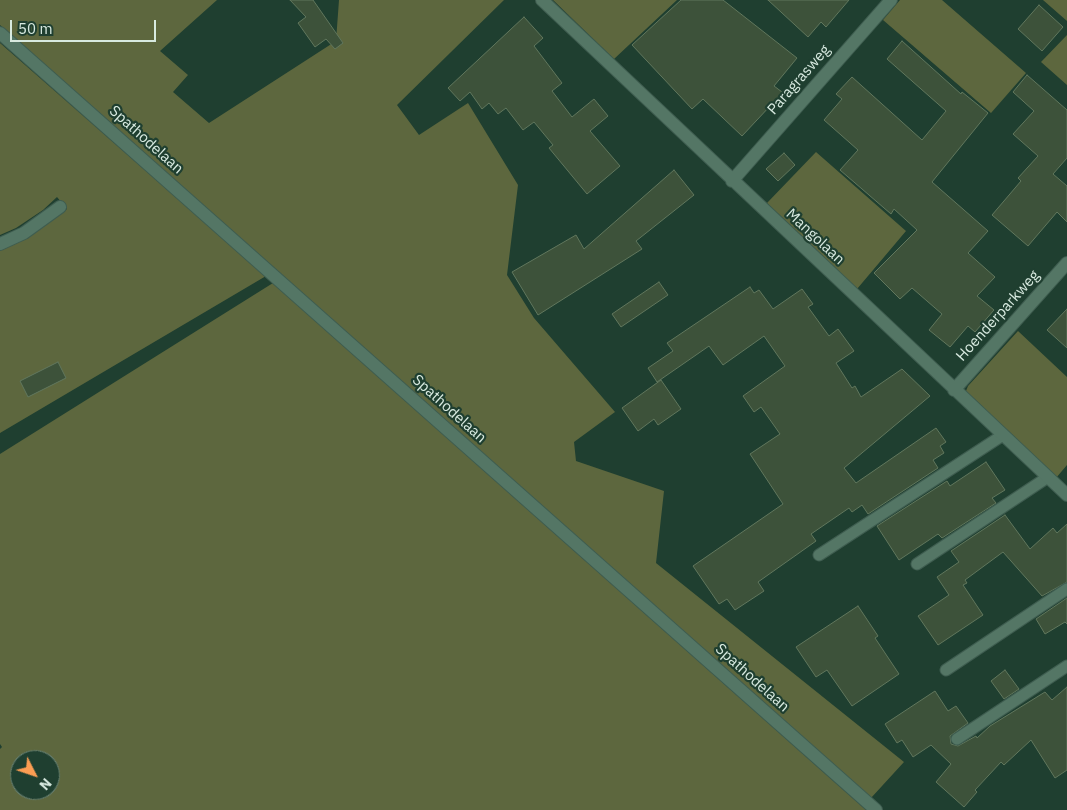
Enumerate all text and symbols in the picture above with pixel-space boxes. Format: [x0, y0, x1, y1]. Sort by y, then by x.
scale bar [12, 10, 159, 42]
text: 50 m [18, 19, 53, 38]
street label: Paragrasweg [764, 41, 834, 119]
street label: Spathodelaan [105, 102, 187, 178]
street label: Mangolaan [782, 205, 848, 269]
street label: Hoenderparkweg [953, 267, 1043, 365]
street label: Spathodelaan [408, 371, 490, 447]
street label: Spathodelaan [711, 640, 793, 716]
north arrow [10, 750, 60, 800]
text: N [35, 774, 56, 794]

